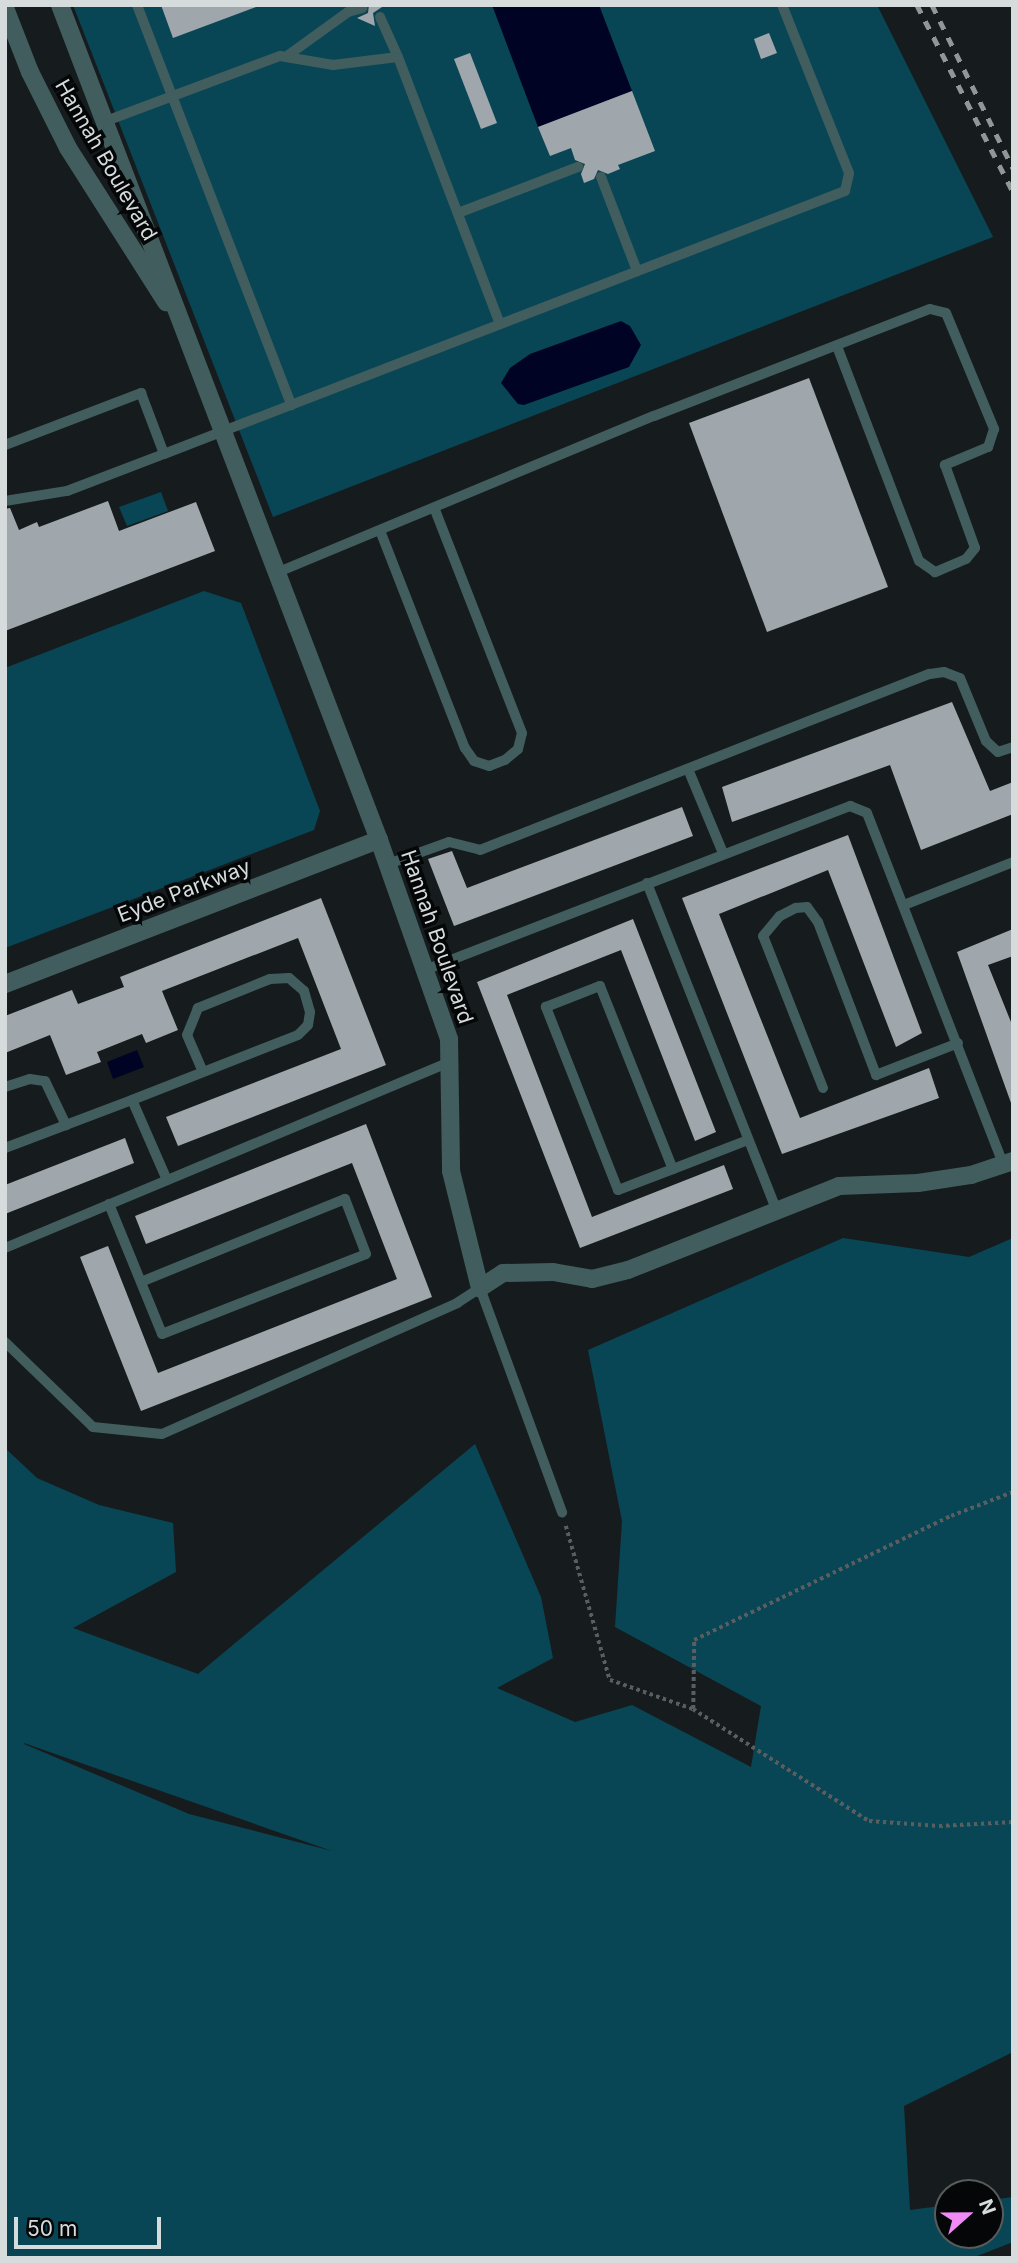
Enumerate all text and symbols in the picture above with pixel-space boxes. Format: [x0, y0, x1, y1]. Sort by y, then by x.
street label: Hannah Boulevard [50, 75, 162, 245]
street label: Hannah Boulevard [395, 847, 479, 1027]
street label: Eyde Parkway [114, 854, 254, 928]
north arrow [934, 2179, 1004, 2249]
text: N [974, 2196, 1001, 2218]
scale bar [18, 2204, 164, 2248]
text: 50 m [27, 2216, 77, 2241]

